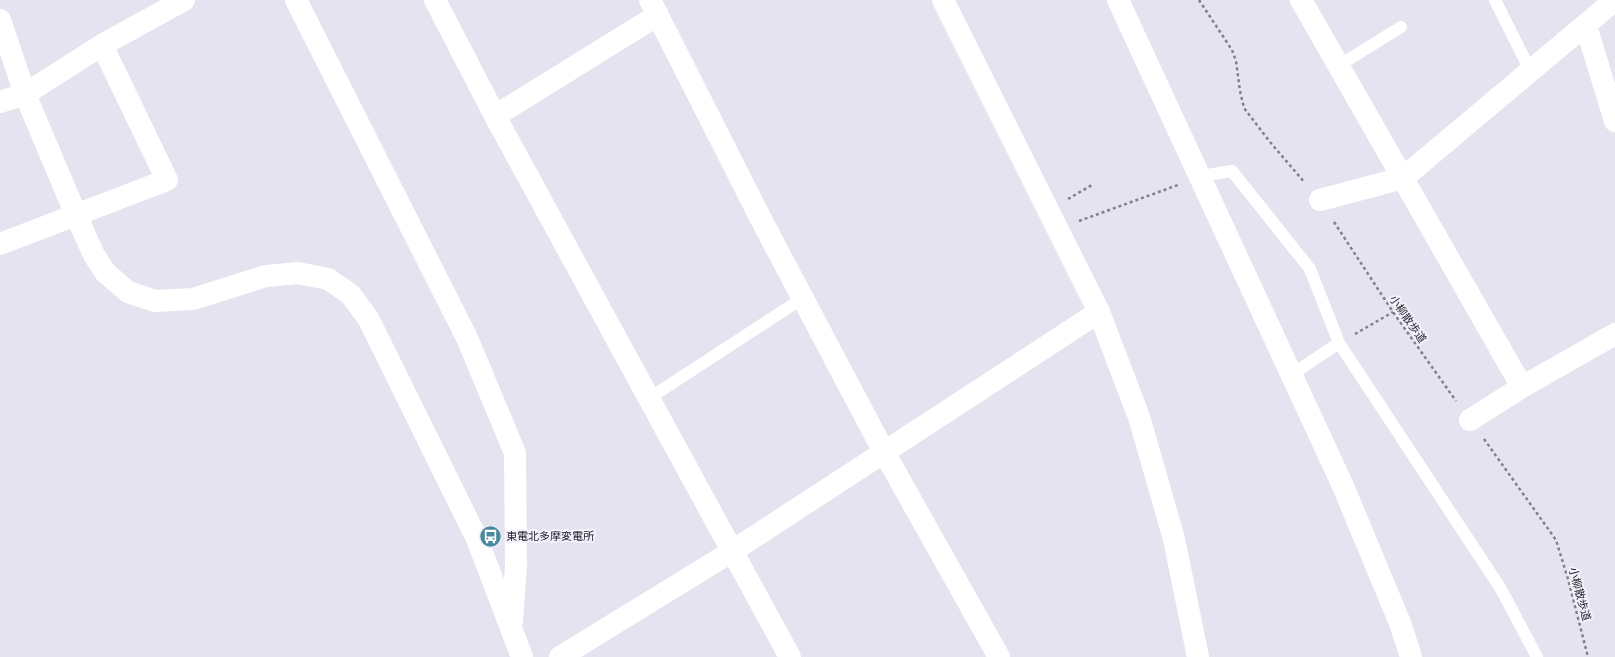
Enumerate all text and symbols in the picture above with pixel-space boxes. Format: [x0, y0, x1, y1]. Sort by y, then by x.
street label: 小柳散歩道 [1386, 293, 1429, 346]
bus stop icon: 東電北多摩変電所 [478, 523, 504, 549]
place label: 東電北多摩変電所 [506, 530, 595, 543]
street label: 小柳散歩道 [1566, 566, 1593, 622]

